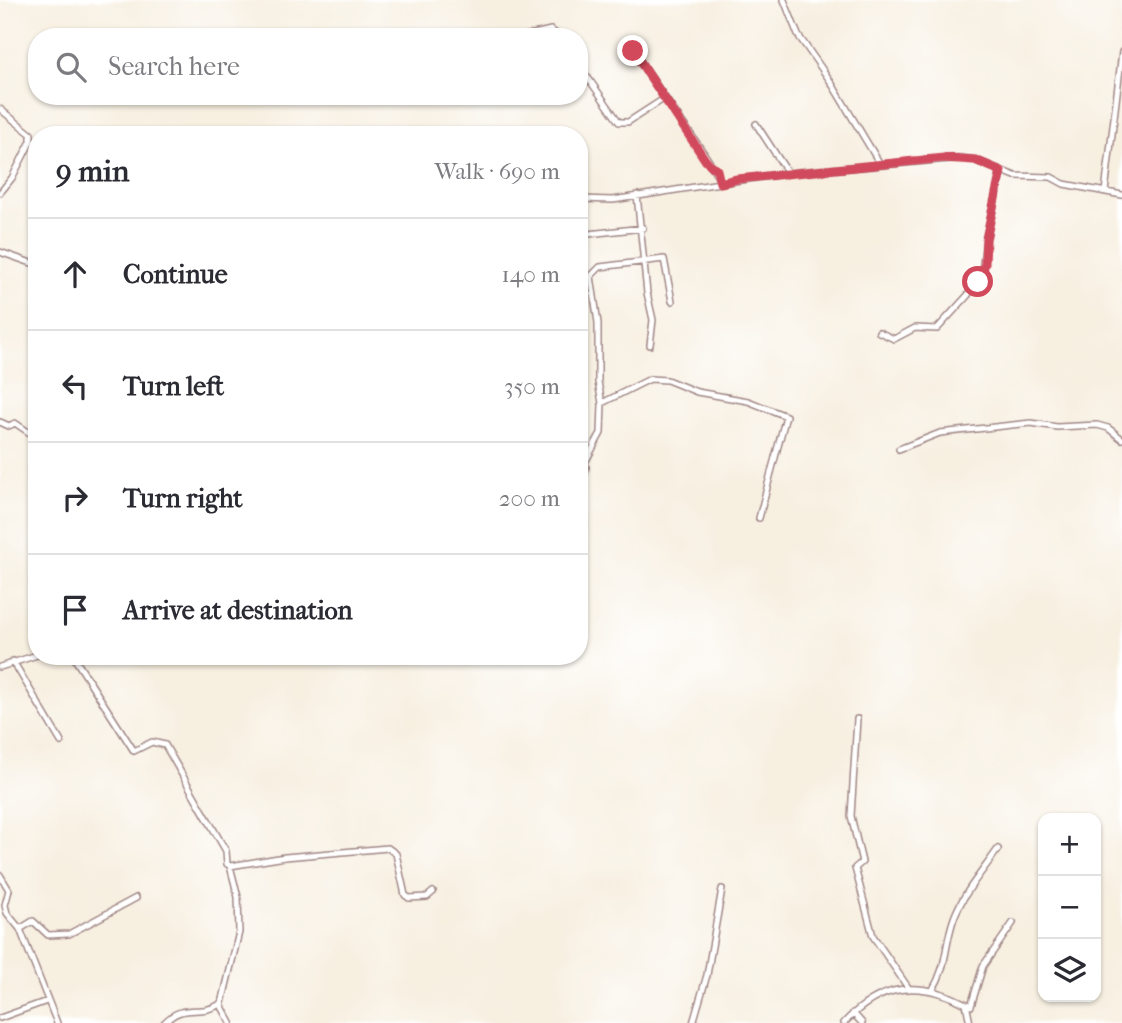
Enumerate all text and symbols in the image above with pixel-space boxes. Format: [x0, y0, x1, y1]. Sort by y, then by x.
search box [28, 28, 588, 105]
route end [617, 35, 648, 66]
icon: search [52, 48, 90, 86]
text: Search here [108, 51, 240, 82]
text: 9 min [56, 154, 129, 189]
text: Walk · 690 m [434, 158, 560, 185]
icon: ahead [56, 255, 94, 293]
text: Continue [123, 259, 228, 290]
text: 140 m [501, 261, 560, 288]
route start [962, 266, 993, 297]
icon: left [56, 367, 94, 405]
text: Turn left [123, 371, 224, 402]
text: 350 m [504, 373, 560, 400]
icon: right [56, 479, 94, 517]
text: Turn right [123, 483, 243, 514]
text: 200 m [499, 485, 560, 512]
icon: arrive [56, 591, 94, 629]
text: Arrive at destination [123, 595, 353, 626]
map controls [1038, 813, 1101, 1002]
button: + [1038, 813, 1101, 876]
button: − [1038, 876, 1101, 939]
button: layers [1038, 939, 1101, 1002]

